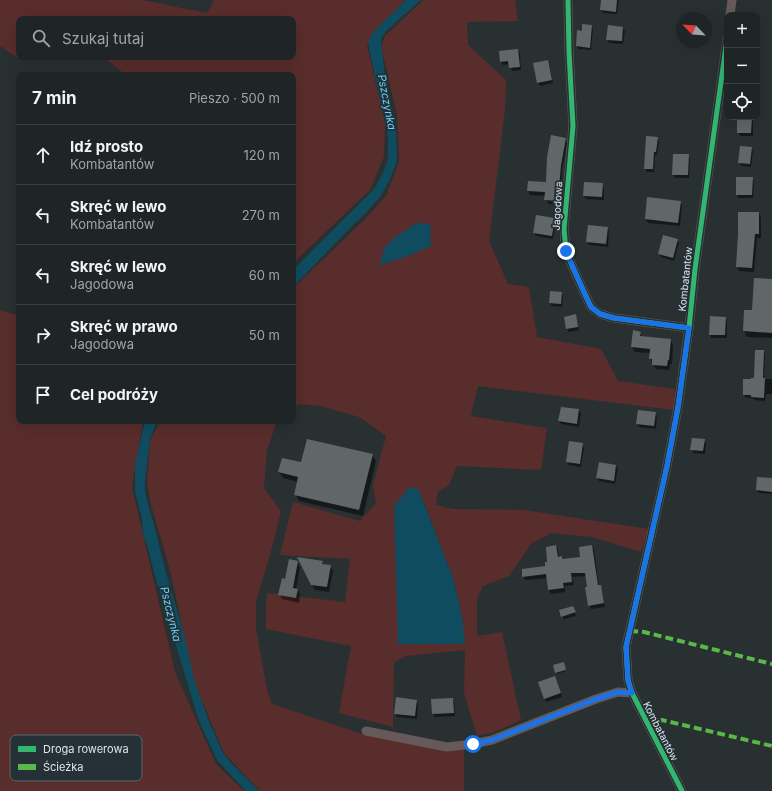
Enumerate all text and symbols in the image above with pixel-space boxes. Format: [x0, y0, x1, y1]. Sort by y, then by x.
north arrow [676, 12, 712, 48]
map controls [724, 12, 760, 120]
button: + [724, 12, 760, 48]
search box [16, 16, 296, 60]
icon: search [30, 27, 52, 49]
text: Szukaj tutaj [62, 29, 144, 48]
button: − [724, 48, 760, 84]
water label: Pszczynka [375, 73, 399, 131]
button: locate [724, 84, 760, 120]
text: 7 min [32, 88, 77, 108]
text: Pieszo · 500 m [189, 90, 280, 106]
text: Idź prosto [70, 137, 143, 156]
icon: ahead [32, 144, 54, 166]
text: 120 m [244, 147, 280, 163]
text: Kombatantów [70, 156, 154, 172]
street label: Jagodowa [550, 181, 564, 231]
text: Skręć w lewo [70, 197, 166, 216]
icon: left [32, 204, 54, 226]
text: 270 m [242, 207, 280, 223]
text: Kombatantów [70, 216, 154, 232]
route end [557, 242, 575, 260]
street label: Kombatantów [676, 246, 694, 312]
text: Skręć w lewo [70, 257, 166, 276]
icon: left [32, 264, 54, 286]
text: 60 m [249, 267, 280, 283]
text: Jagodowa [70, 276, 134, 292]
text: Skręć w prawo [70, 317, 178, 336]
icon: right [32, 324, 54, 346]
text: 50 m [249, 327, 280, 343]
text: Jagodowa [70, 336, 134, 352]
icon: arrive [32, 384, 54, 406]
text: Cel podróży [70, 385, 158, 404]
water label: Pszczynka [157, 585, 185, 643]
street label: Kombatantów [641, 699, 681, 763]
legend [10, 735, 142, 781]
route start [464, 735, 482, 753]
text: Droga rowerowa [43, 742, 129, 756]
text: Ścieżka [43, 760, 84, 774]

